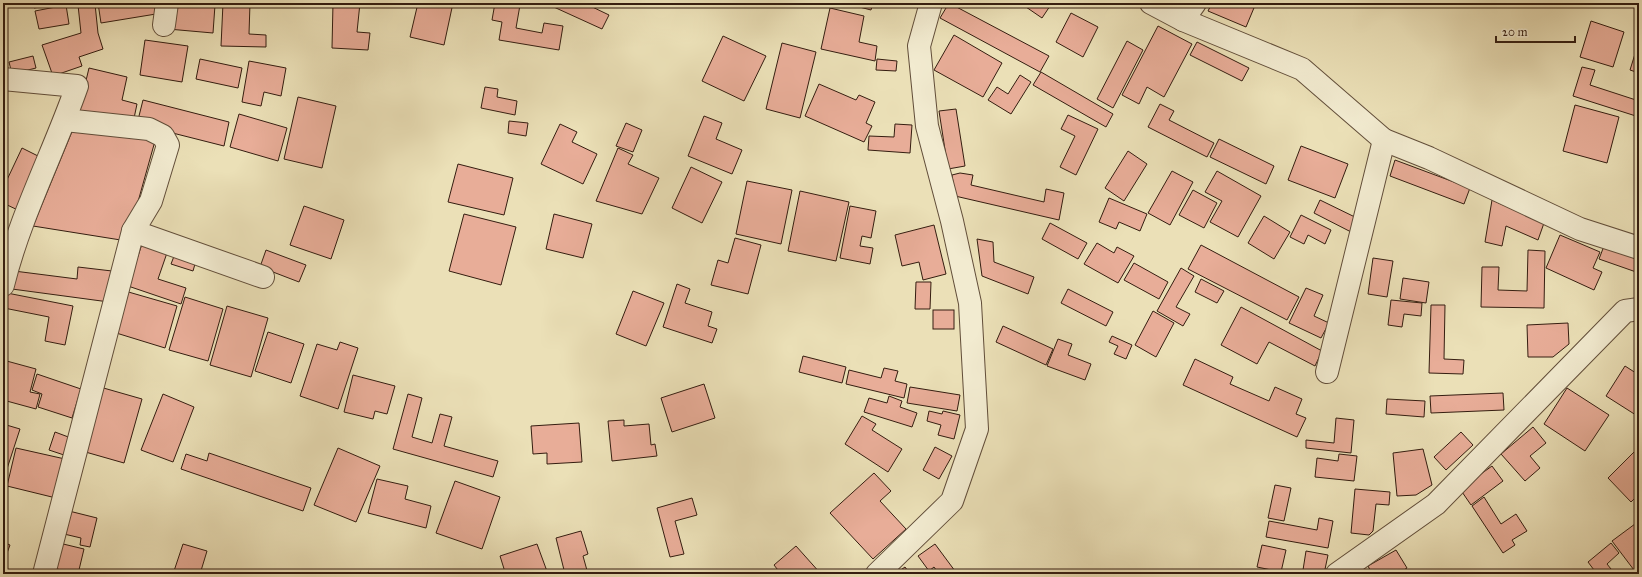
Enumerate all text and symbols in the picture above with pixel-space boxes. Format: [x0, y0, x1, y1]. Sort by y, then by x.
scale bar [1496, 18, 1575, 44]
text: 20 m [1502, 25, 1528, 39]

